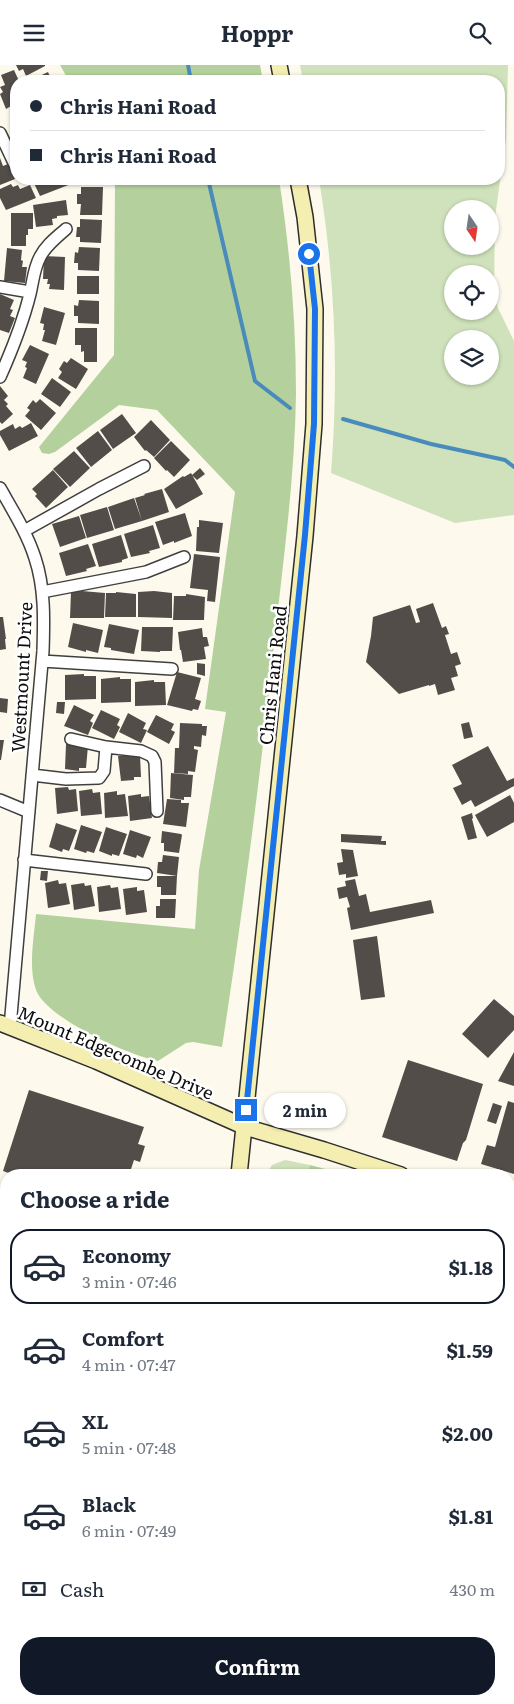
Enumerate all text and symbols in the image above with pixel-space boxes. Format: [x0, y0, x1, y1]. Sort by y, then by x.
text: Hoppr [221, 16, 293, 49]
icon: menu [20, 19, 48, 47]
icon: search [466, 19, 494, 47]
text: Chris Hani Road [60, 92, 217, 120]
text: Chris Hani Road [60, 141, 217, 169]
north arrow [444, 200, 499, 255]
map controls [444, 200, 499, 385]
route start [298, 243, 320, 265]
button: locate [444, 265, 499, 320]
button: layers [444, 330, 499, 385]
street label: Westmount Drive [4, 601, 38, 753]
street label: Chris Hani Road [251, 604, 293, 746]
street label: Mount Edgecombe Drive [14, 998, 218, 1106]
callout: 2 min [264, 1093, 346, 1127]
text: 2 min [283, 1098, 327, 1122]
route end [235, 1099, 257, 1121]
text: Choose a ride [20, 1182, 169, 1215]
text: Economy [82, 1241, 171, 1269]
icon: car [22, 1244, 67, 1289]
text: $1.18 [449, 1253, 493, 1281]
text: 3 min · 07:46 [82, 1269, 177, 1293]
text: Comfort [82, 1324, 164, 1352]
icon: car [22, 1327, 67, 1372]
text: $1.59 [446, 1336, 493, 1364]
text: 4 min · 07:47 [82, 1352, 176, 1376]
text: XL [82, 1407, 109, 1435]
icon: car [22, 1410, 67, 1455]
text: $2.00 [442, 1419, 493, 1447]
text: 5 min · 07:48 [82, 1435, 176, 1459]
text: Black [82, 1490, 136, 1518]
icon: car [22, 1493, 67, 1538]
text: $1.81 [449, 1502, 493, 1530]
text: 6 min · 07:49 [82, 1518, 176, 1542]
icon: cash [20, 1575, 48, 1603]
text: Cash [60, 1575, 104, 1603]
text: 430 m [450, 1577, 495, 1601]
button: Confirm [20, 1637, 495, 1695]

